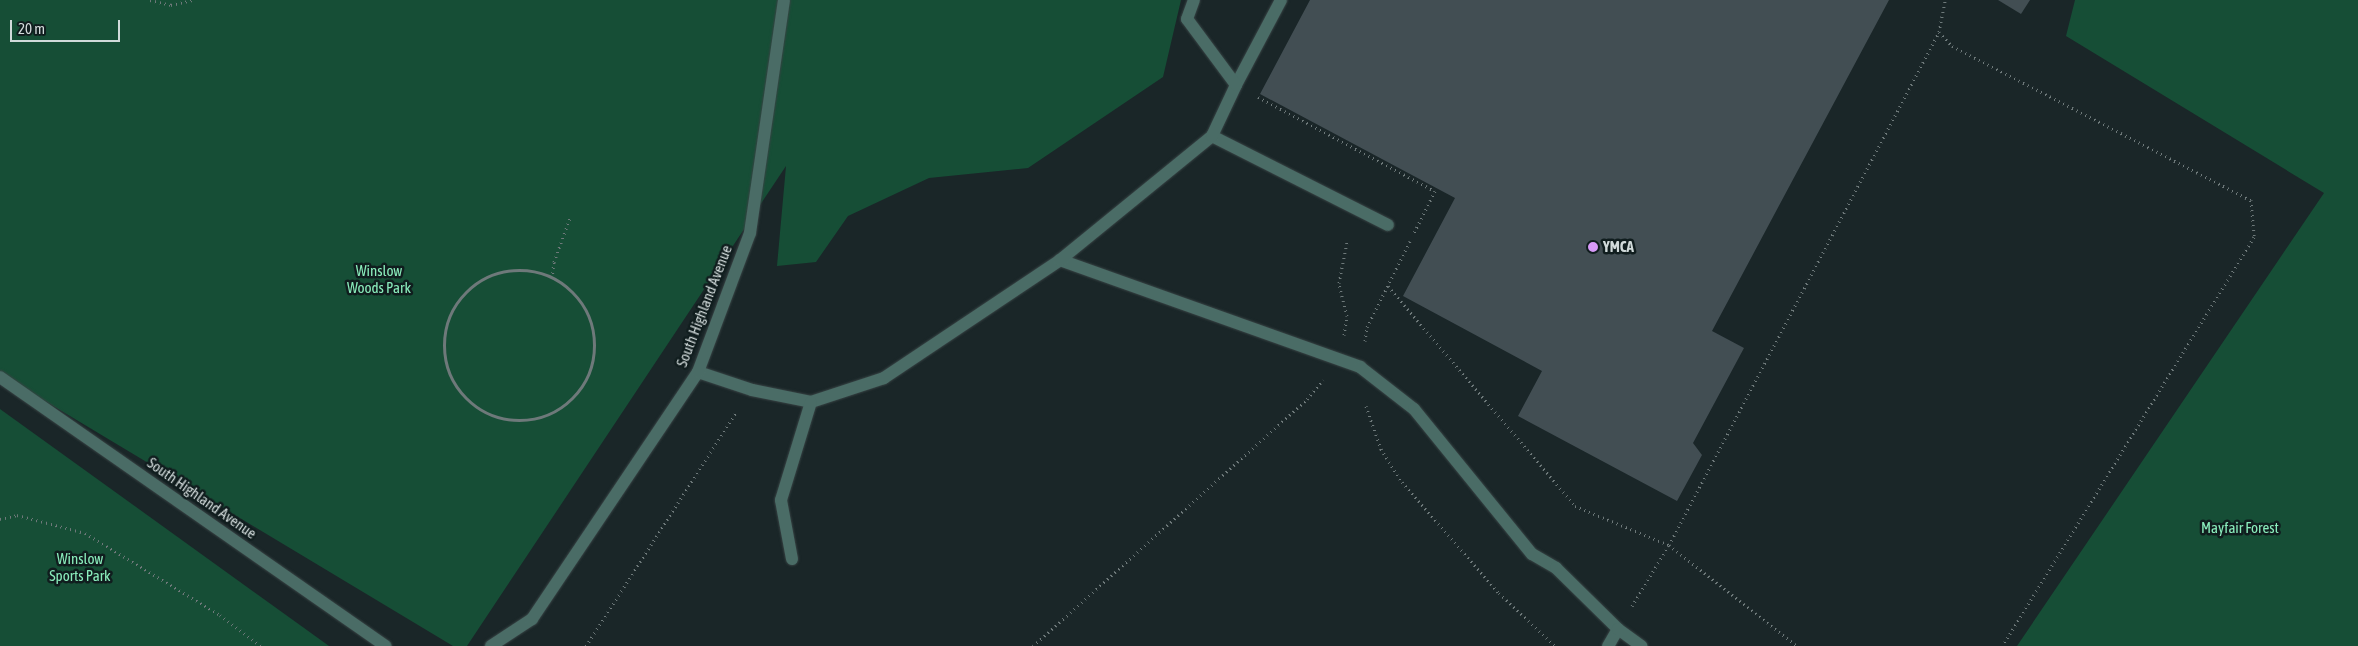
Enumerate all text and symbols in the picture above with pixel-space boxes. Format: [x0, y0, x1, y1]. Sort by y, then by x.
scale bar [12, 10, 122, 42]
text: 20 m [18, 20, 45, 37]
place label: YMCA [1603, 238, 1634, 256]
marker: YMCA [1587, 241, 1599, 253]
street label: South Highland Avenue [672, 243, 736, 369]
park label: Winslow Woods Park [347, 261, 411, 296]
street label: South Highland Avenue [144, 454, 260, 542]
park label: Mayfair Forest [2201, 519, 2279, 537]
park label: Winslow Sports Park [49, 549, 111, 584]

